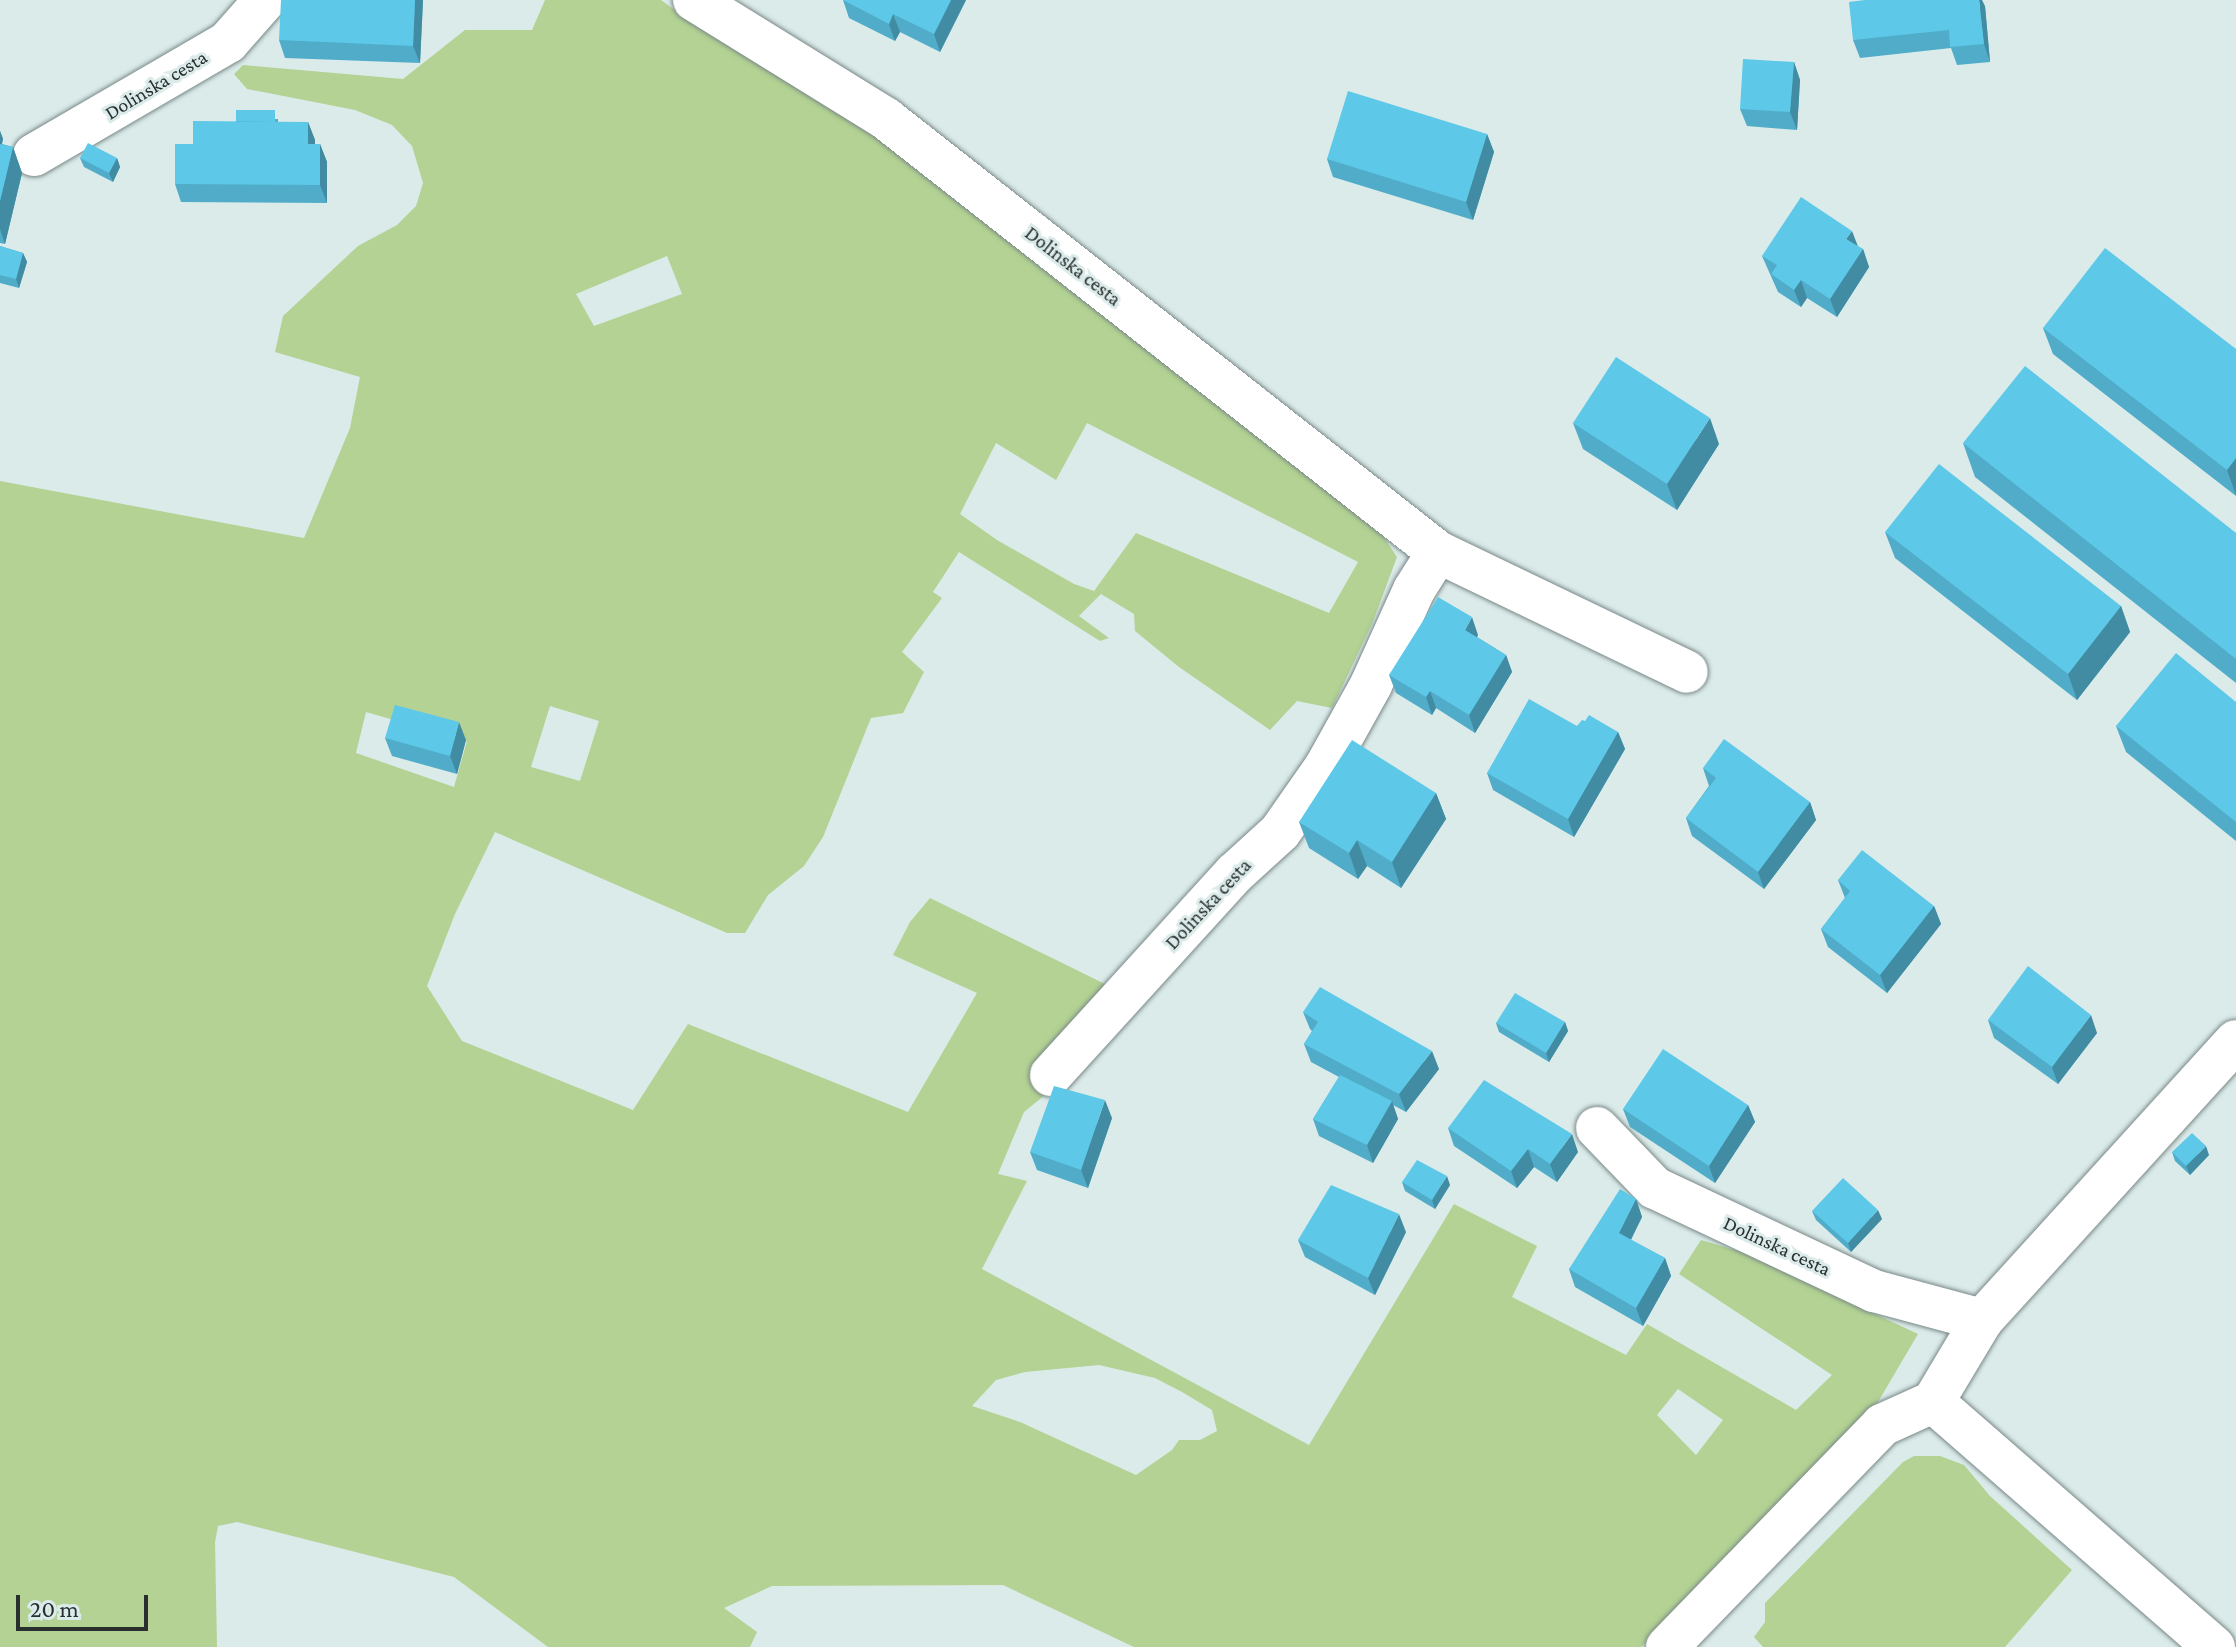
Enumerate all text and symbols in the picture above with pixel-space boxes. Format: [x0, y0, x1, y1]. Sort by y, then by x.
street label: Dolinska cesta [100, 45, 212, 125]
street label: Dolinska cesta [1020, 221, 1126, 311]
street label: Dolinska cesta [1160, 854, 1256, 954]
street label: Dolinska cesta [1720, 1211, 1834, 1281]
scale bar [20, 1579, 152, 1629]
text: 20 m [30, 1595, 79, 1622]

